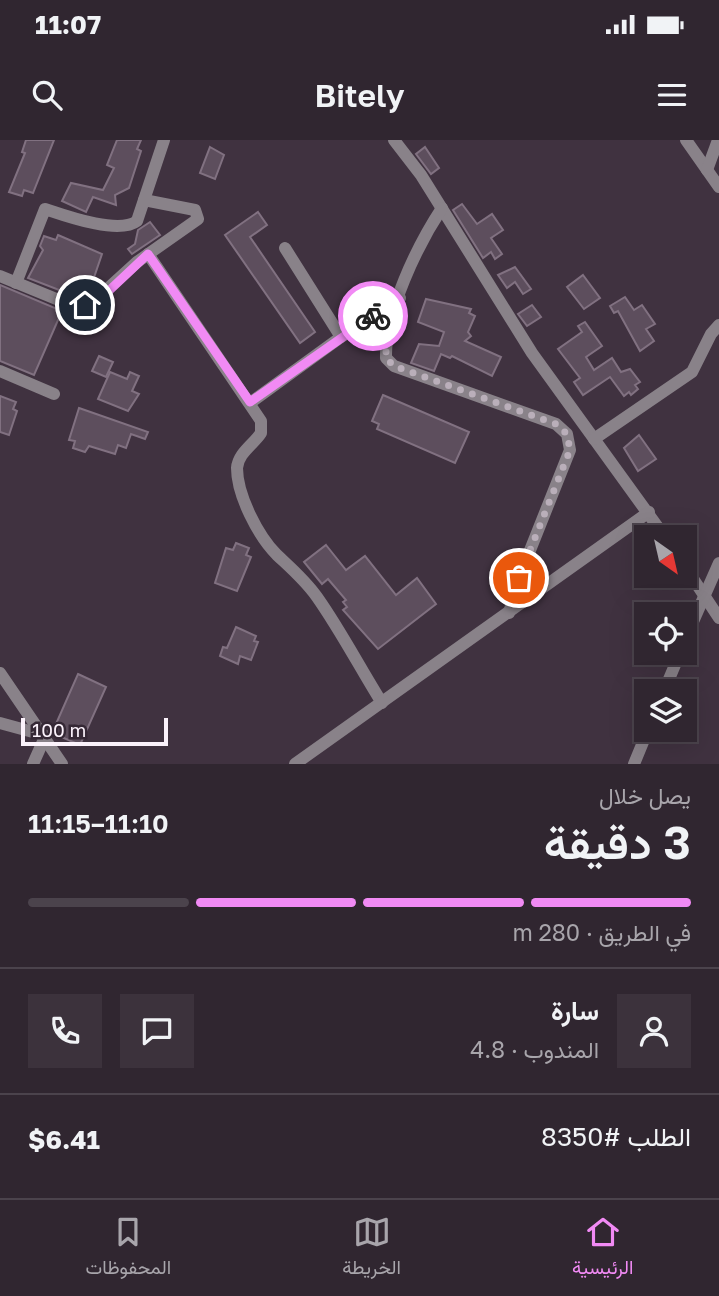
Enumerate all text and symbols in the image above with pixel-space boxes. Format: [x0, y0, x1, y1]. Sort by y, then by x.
text: 11:07 [35, 9, 101, 40]
icon: search [28, 76, 66, 114]
text: Bitely [314, 76, 405, 114]
icon: menu [653, 76, 691, 114]
pin [55, 275, 115, 335]
courier [338, 281, 408, 351]
icon: home [66, 286, 104, 324]
icon: bike [354, 297, 392, 335]
north arrow [634, 525, 696, 588]
map controls [634, 525, 697, 742]
pin [489, 548, 549, 608]
icon: bag [500, 559, 538, 597]
button: locate [634, 602, 697, 665]
button: layers [634, 679, 697, 742]
scale bar [21, 715, 168, 747]
text: 100 m [32, 718, 86, 741]
text: يصل خلال [599, 781, 691, 809]
text: 11:10–11:15 [28, 808, 169, 839]
text: 3 دقيقة [544, 814, 691, 869]
text: في الطريق · 280 m [512, 918, 691, 946]
button: phone [28, 994, 102, 1068]
button: chat [120, 994, 194, 1068]
button: person [617, 994, 691, 1068]
text: سارة [551, 995, 599, 1026]
text: المندوب · 4.8 [470, 1035, 599, 1063]
text: الطلب #8350 [541, 1121, 691, 1152]
text: $6.41 [28, 1124, 100, 1155]
tab: المحفوظات [86, 1213, 171, 1284]
tab: الخريطة [342, 1213, 401, 1284]
tab: الرئيسية [572, 1213, 633, 1284]

